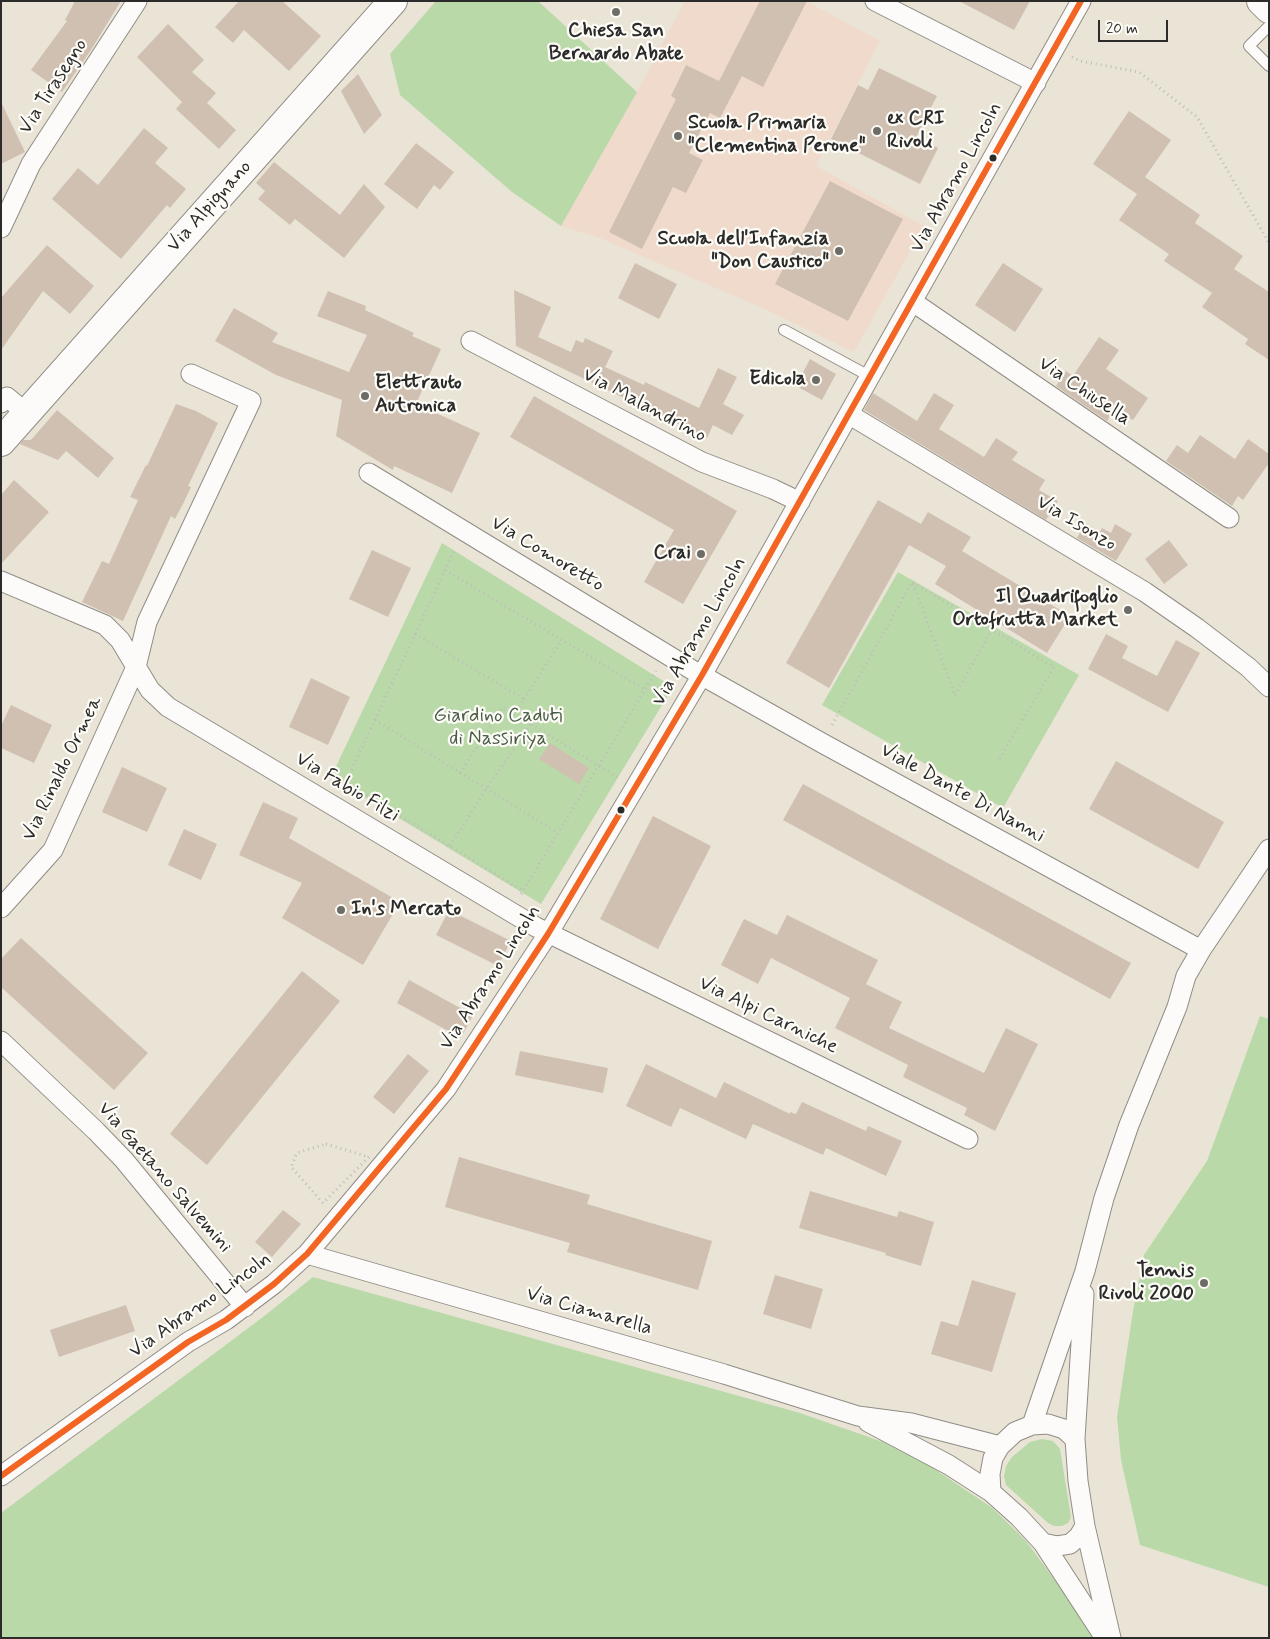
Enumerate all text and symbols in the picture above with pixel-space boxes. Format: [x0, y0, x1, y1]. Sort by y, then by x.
marker: Chiesa San Bernardo Abate [610, 6, 622, 18]
scale bar [1100, 10, 1170, 42]
text: 20 m [1106, 19, 1138, 39]
place label: Chiesa San Bernardo Abate [549, 20, 683, 67]
street label: Via Tirasegno [14, 35, 94, 139]
street label: Via Abramo Lincoln [906, 99, 1008, 257]
place label: ex CRI Rivoli [887, 108, 945, 155]
place label: Scuola Primaria "Clementina Perone" [688, 112, 866, 159]
marker: ex CRI Rivoli [871, 125, 883, 137]
marker: Scuola Primaria "Clementina Perone" [672, 130, 684, 142]
unlabelled marker [988, 153, 998, 163]
street label: Via Alpignano [162, 156, 258, 258]
place label: Scuola dell'Infanzia "Don Caustico" [658, 228, 829, 275]
marker: Scuola dell'Infanzia "Don Caustico" [833, 245, 845, 257]
street label: Via Chiusella [1033, 352, 1135, 432]
street label: Via Malandrino [578, 363, 710, 449]
place label: Edicola [749, 368, 806, 392]
place label: Elettrauto Autronica [375, 372, 462, 419]
marker: Edicola [810, 374, 822, 386]
marker: Elettrauto Autronica [359, 390, 371, 402]
street label: Via Isonzo [1032, 491, 1120, 557]
street label: Via Comoretto [486, 512, 608, 598]
place label: Crai [654, 542, 691, 566]
marker: Crai [695, 548, 707, 560]
street label: Via Abramo Lincoln [648, 553, 752, 711]
place label: Il Quadrifoglio Ortofrutta Market [952, 586, 1118, 633]
marker: Il Quadrifoglio Ortofrutta Market [1122, 604, 1134, 616]
street label: Via Rinaldo Ormea [18, 693, 108, 845]
park label: Giardino Caduti di Nassiriya [434, 705, 562, 752]
street label: Viale Dante Di Nanni [876, 739, 1048, 849]
street label: Via Fabio Filzi [291, 748, 403, 828]
unlabelled marker [616, 805, 626, 815]
place label: In's Mercato [351, 898, 461, 922]
street label: Via Abramo Lincoln [435, 901, 547, 1055]
marker: In's Mercato [335, 904, 347, 916]
street label: Via Alpi Carniche [695, 972, 841, 1060]
street label: Via Gaetano Salvemini [92, 1098, 236, 1258]
street label: Via Abramo Lincoln [125, 1248, 277, 1364]
place label: Tennis Rivoli 2000 [1098, 1260, 1194, 1307]
marker: Tennis Rivoli 2000 [1198, 1277, 1210, 1289]
street label: Via Ciamarella [523, 1283, 655, 1341]

